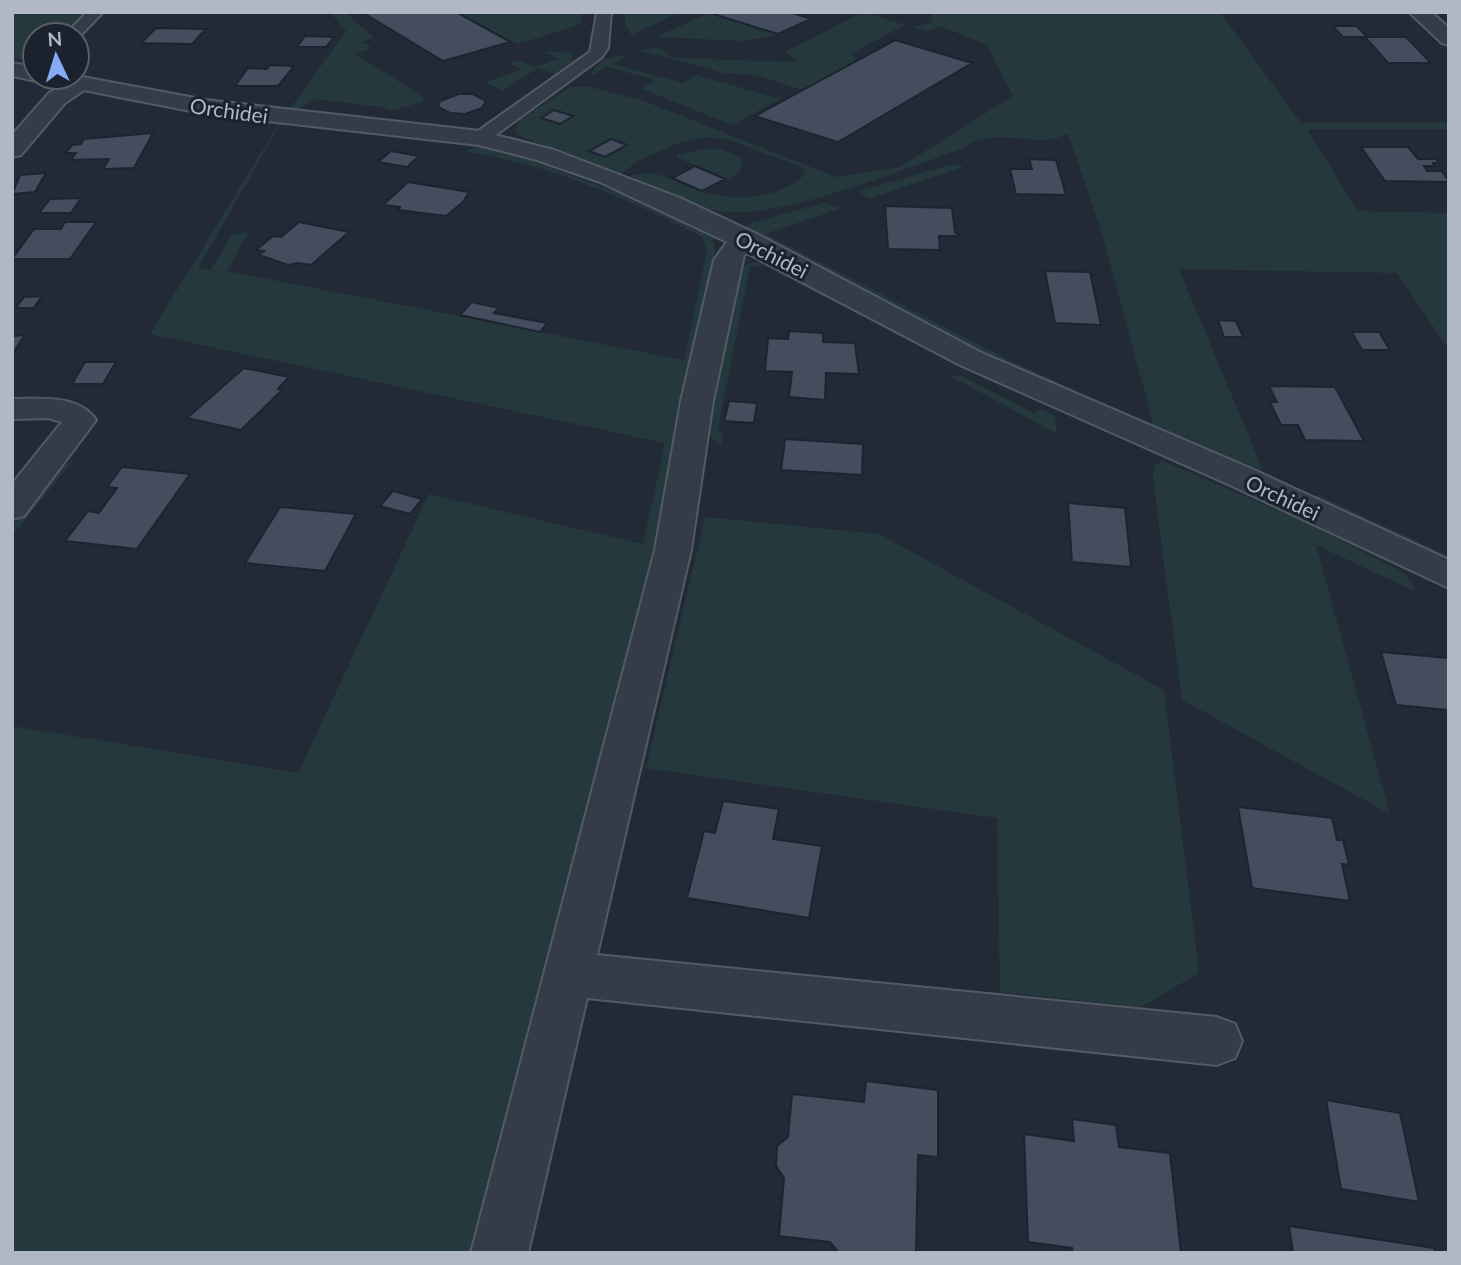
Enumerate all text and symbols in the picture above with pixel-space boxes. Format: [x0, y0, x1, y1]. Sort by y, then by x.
north arrow [21, 21, 91, 91]
text: N [47, 27, 63, 51]
street label: Orchidei [188, 92, 270, 128]
street label: Orchidei [731, 225, 813, 283]
street label: Orchidei [1242, 469, 1324, 525]

